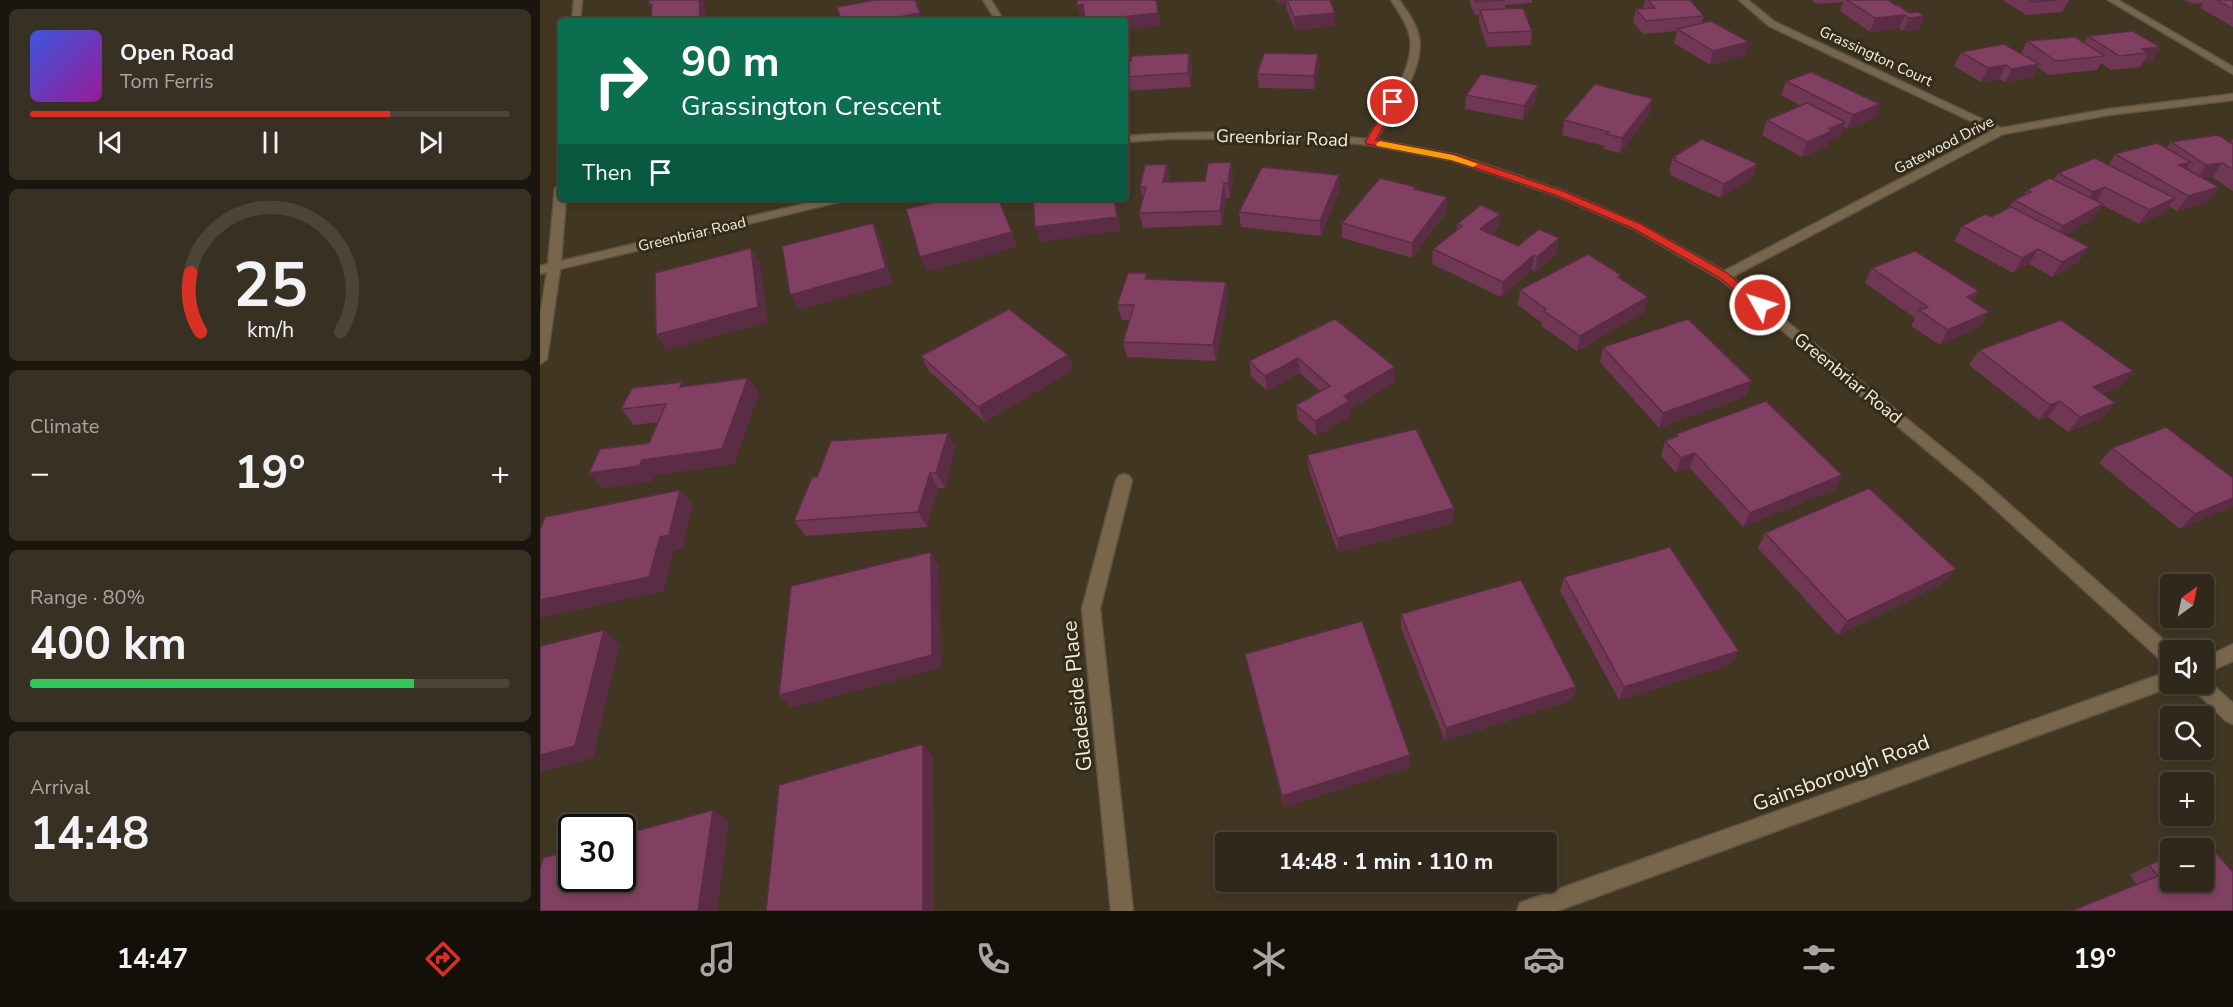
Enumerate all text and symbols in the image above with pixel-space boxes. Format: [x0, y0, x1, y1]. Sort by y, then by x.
street label: Grassington Court [1816, 21, 1936, 91]
text: 90 m [681, 34, 780, 91]
text: Open Road [120, 38, 234, 68]
icon: right [582, 42, 660, 120]
text: Tom Ferris [120, 68, 214, 95]
pin [1367, 76, 1418, 127]
icon: arrive [1376, 85, 1409, 118]
text: Grassington Crescent [681, 88, 941, 125]
street label: Gatewood Drive [1891, 111, 1997, 179]
street label: Greenbriar Road [1215, 124, 1349, 152]
icon: previous [94, 126, 127, 159]
icon: pause [254, 126, 287, 159]
icon: next [414, 126, 447, 159]
icon: arrive [644, 156, 677, 189]
text: Then [582, 158, 632, 188]
street label: Greenbriar Road [636, 212, 748, 256]
text: 25 [233, 243, 307, 328]
position arrow [1728, 273, 1792, 337]
text: km/h [246, 316, 294, 346]
street label: Greenbriar Road [1789, 327, 1907, 429]
text: Climate [30, 413, 99, 440]
text: 19° [234, 443, 306, 504]
text: − [30, 451, 50, 496]
text: + [490, 451, 510, 496]
north arrow [2160, 574, 2214, 628]
map controls [2160, 574, 2214, 892]
text: Range · 80% [30, 584, 145, 611]
text: 400 km [30, 614, 187, 675]
street label: Gladeside Place [1055, 619, 1099, 773]
button: sound [2160, 640, 2214, 694]
button: search [2160, 706, 2214, 760]
street label: Gainsborough Road [1749, 728, 1933, 818]
button: + [2160, 772, 2214, 826]
text: Arrival [30, 774, 90, 801]
text: 14:48 [30, 804, 149, 865]
speed limit sign: 30 [558, 814, 636, 892]
button: − [2160, 838, 2214, 892]
text: 14:48 · 1 min · 110 m [1279, 847, 1493, 877]
icon: directions [422, 938, 464, 980]
icon: music [697, 938, 739, 980]
icon: phone [972, 938, 1014, 980]
icon: climate [1248, 938, 1290, 980]
icon: car [1523, 938, 1565, 980]
icon: filters [1798, 938, 1840, 980]
text: 14:47 [117, 941, 188, 978]
text: 19° [2074, 941, 2116, 978]

